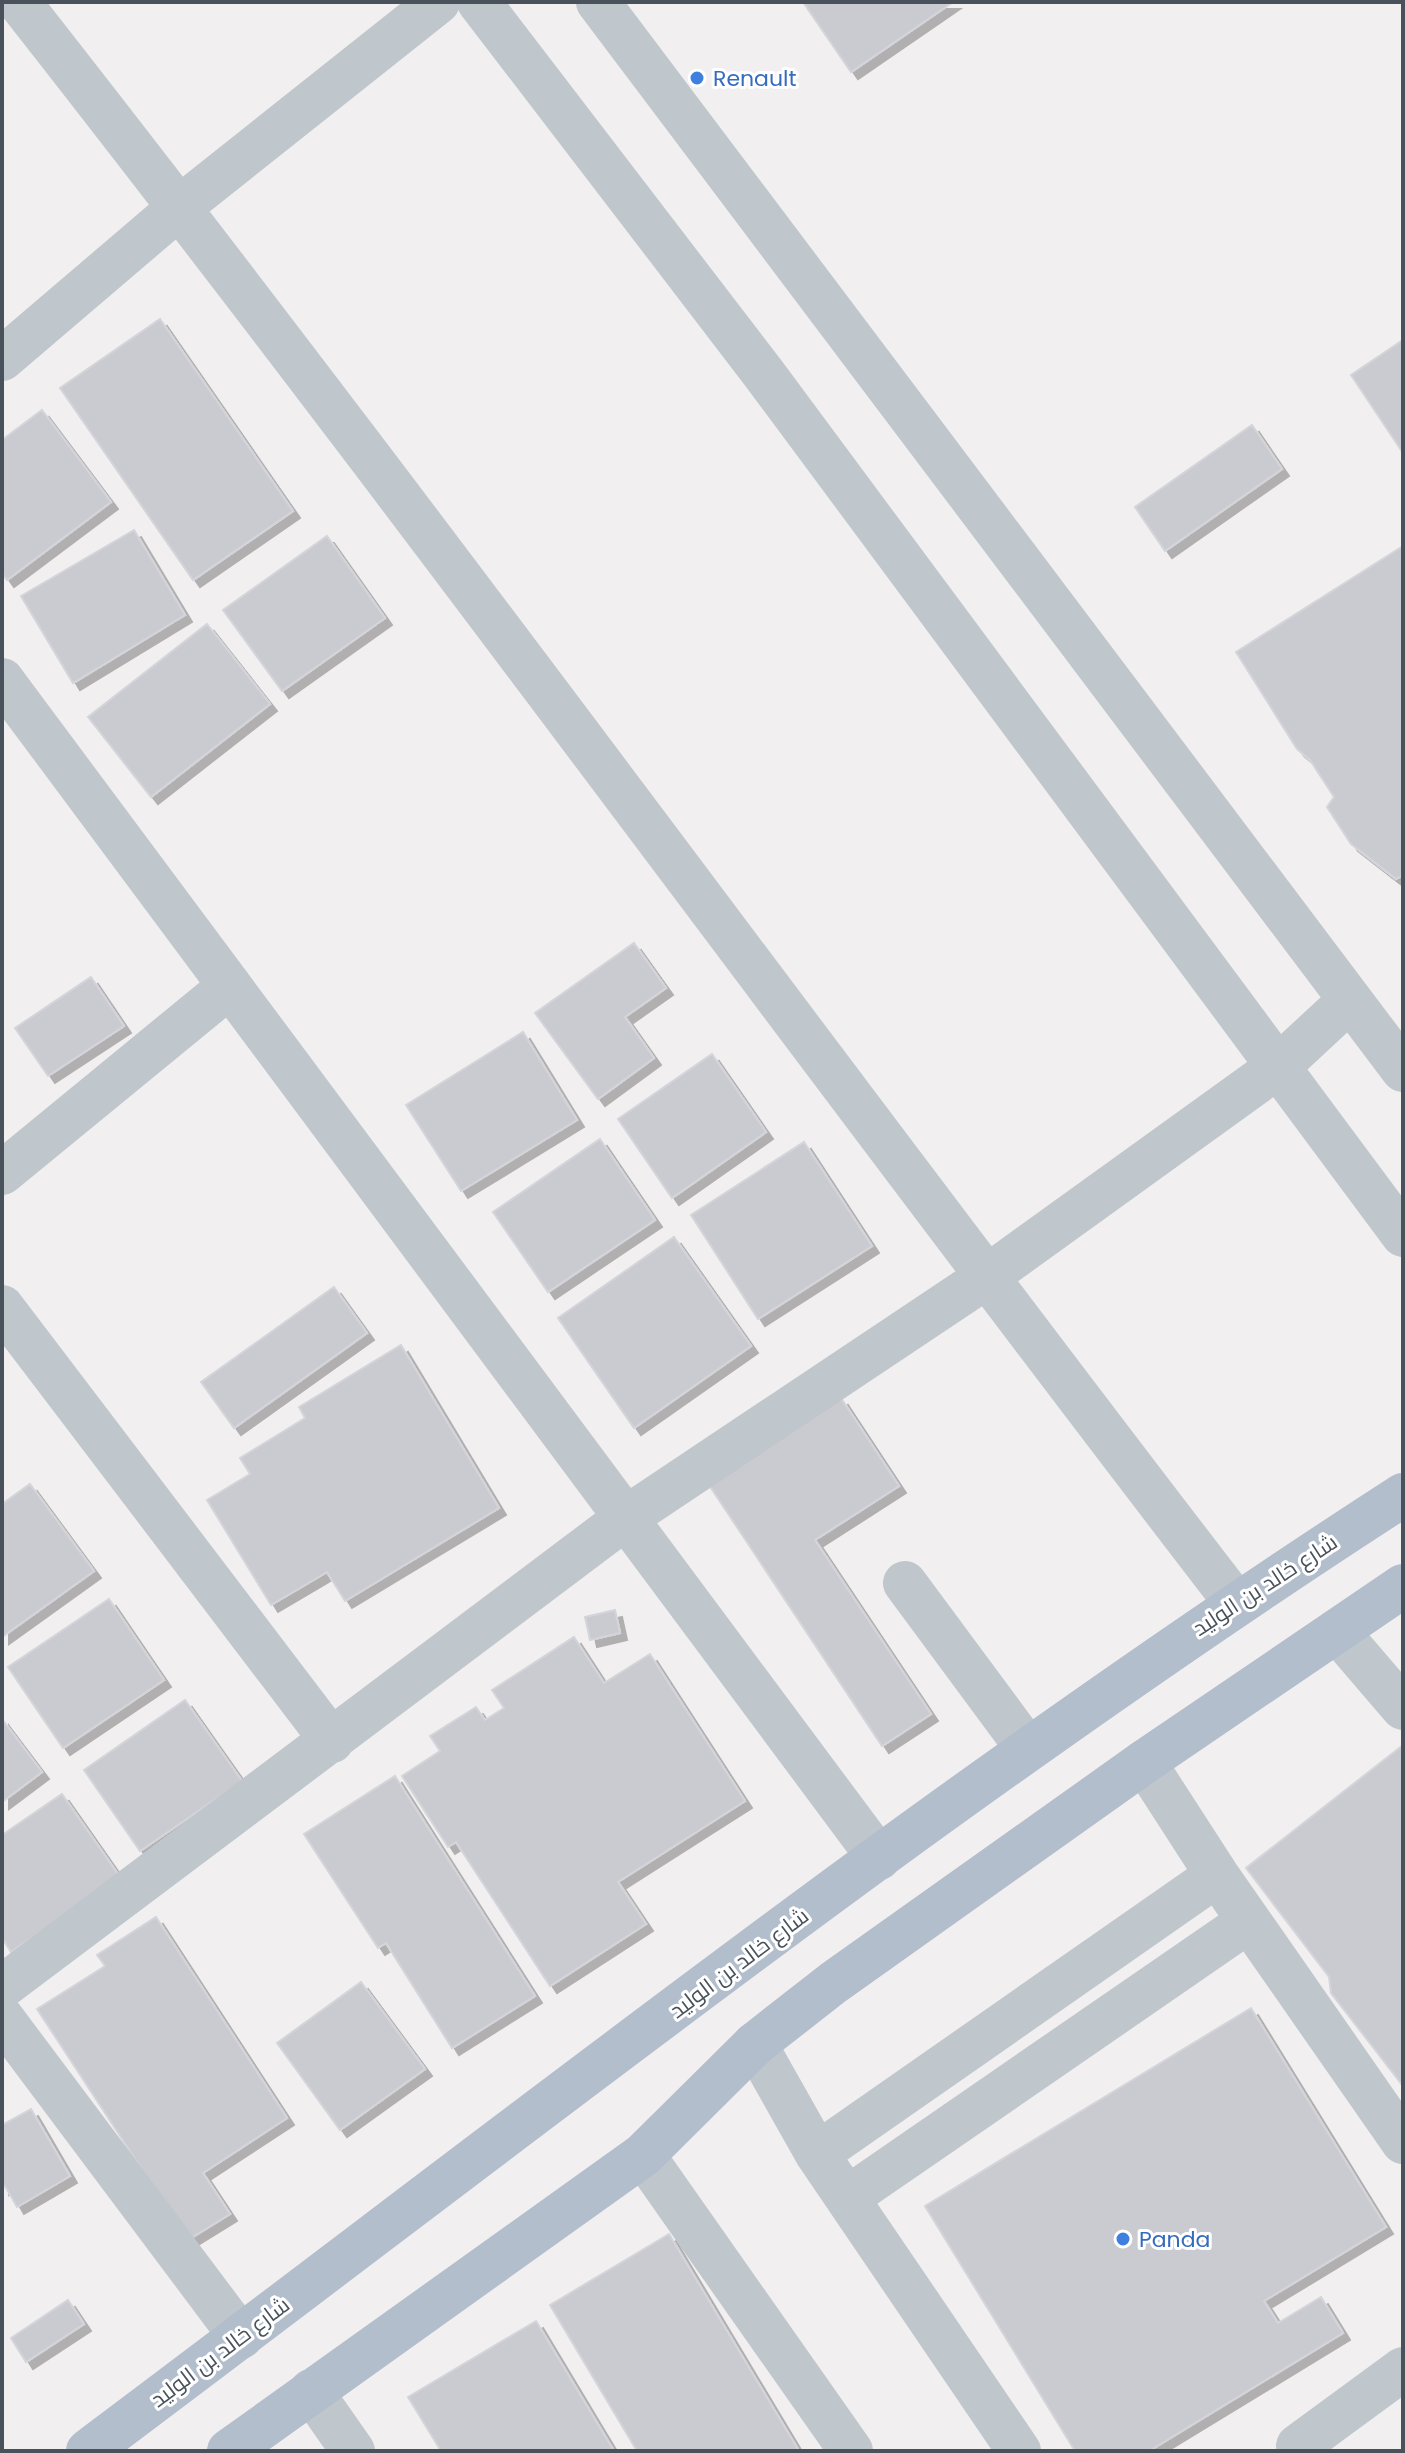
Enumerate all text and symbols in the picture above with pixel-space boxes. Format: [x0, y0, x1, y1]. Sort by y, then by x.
place label: Renault [713, 63, 796, 94]
marker: Renault [688, 69, 706, 87]
street label: شارع خالد بن الوليد [1187, 1527, 1343, 1643]
street label: شارع خالد بن الوليد [663, 1900, 815, 2026]
place label: Panda [1139, 2224, 1210, 2255]
marker: Panda [1114, 2230, 1132, 2248]
street label: شارع خالد بن الوليد [144, 2289, 296, 2415]

